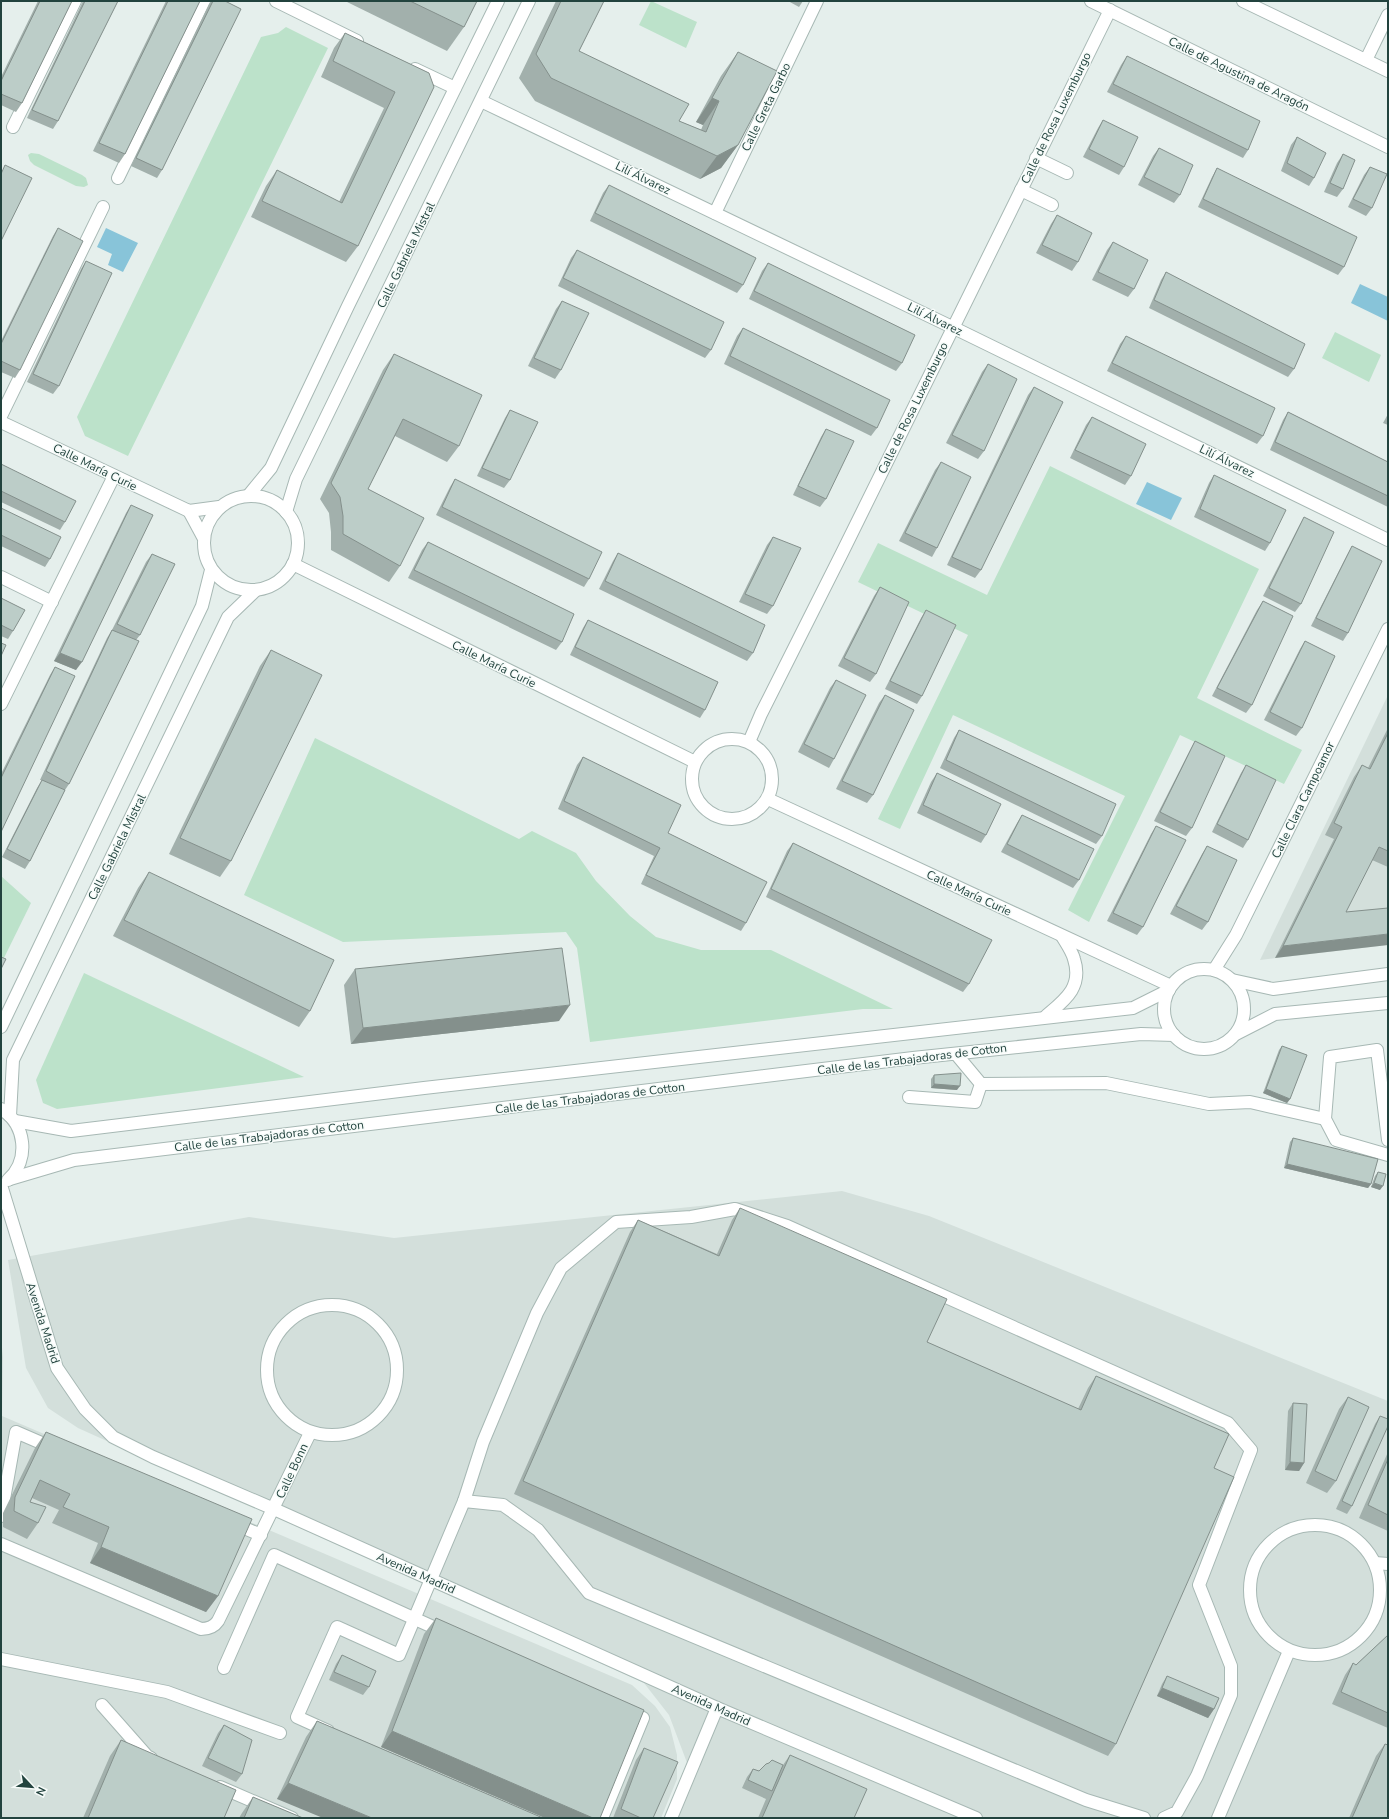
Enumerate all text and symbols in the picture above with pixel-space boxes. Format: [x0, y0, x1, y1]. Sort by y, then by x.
street label: Calle de Agustina de Aragón [1166, 33, 1312, 115]
street label: Calle de Rosa Luxemburgo [1017, 49, 1095, 186]
street label: Calle Greta Garbo [738, 60, 795, 154]
street label: Lilí Álvarez [613, 158, 674, 198]
street label: Calle Gabriela Mistral [373, 199, 439, 311]
street label: Lilí Álvarez [905, 299, 966, 339]
street label: Calle de Rosa Luxemburgo [874, 339, 952, 476]
street label: Calle María Curie [50, 440, 140, 494]
street label: Lilí Álvarez [1197, 441, 1258, 481]
street label: Calle María Curie [449, 637, 539, 691]
street label: Calle Clara Campoamor [1268, 738, 1339, 861]
street label: Calle Gabriela Mistral [84, 791, 150, 903]
street label: Calle María Curie [924, 866, 1014, 920]
street label: Calle de las Trabajadoras de Cotton [816, 1039, 1008, 1079]
street label: Calle de las Trabajadoras de Cotton [494, 1078, 686, 1118]
street label: Calle de las Trabajadoras de Cotton [173, 1116, 365, 1156]
street label: Avenida Madrid [22, 1280, 64, 1366]
street label: Calle Bonn [272, 1441, 312, 1501]
street label: Avenida Madrid [374, 1548, 458, 1598]
street label: Avenida Madrid [669, 1680, 753, 1730]
north arrow [12, 1767, 52, 1807]
text: N [32, 1784, 49, 1798]

